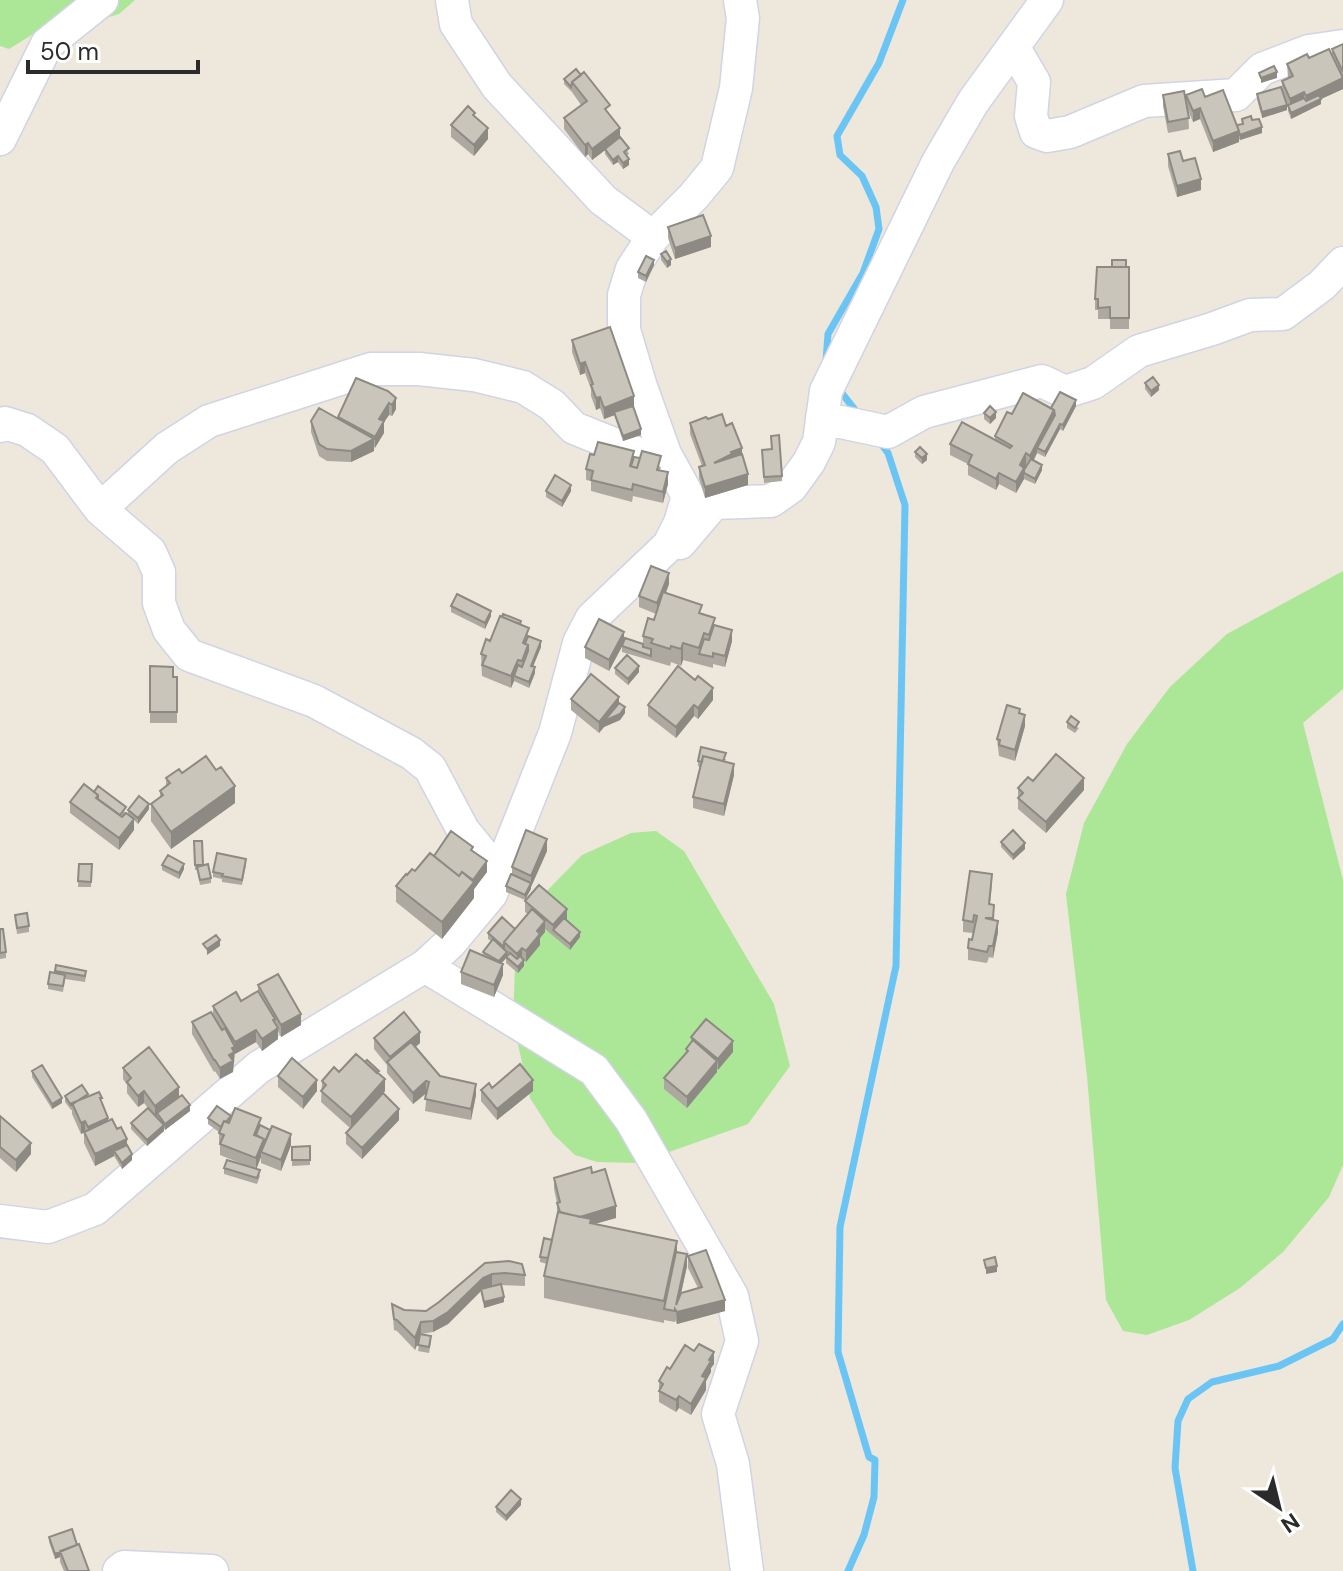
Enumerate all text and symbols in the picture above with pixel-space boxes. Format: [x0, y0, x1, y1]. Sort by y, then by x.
scale bar [28, 24, 198, 74]
text: 50 m [40, 36, 99, 67]
north arrow [1239, 1467, 1319, 1547]
text: N [1275, 1506, 1305, 1539]

